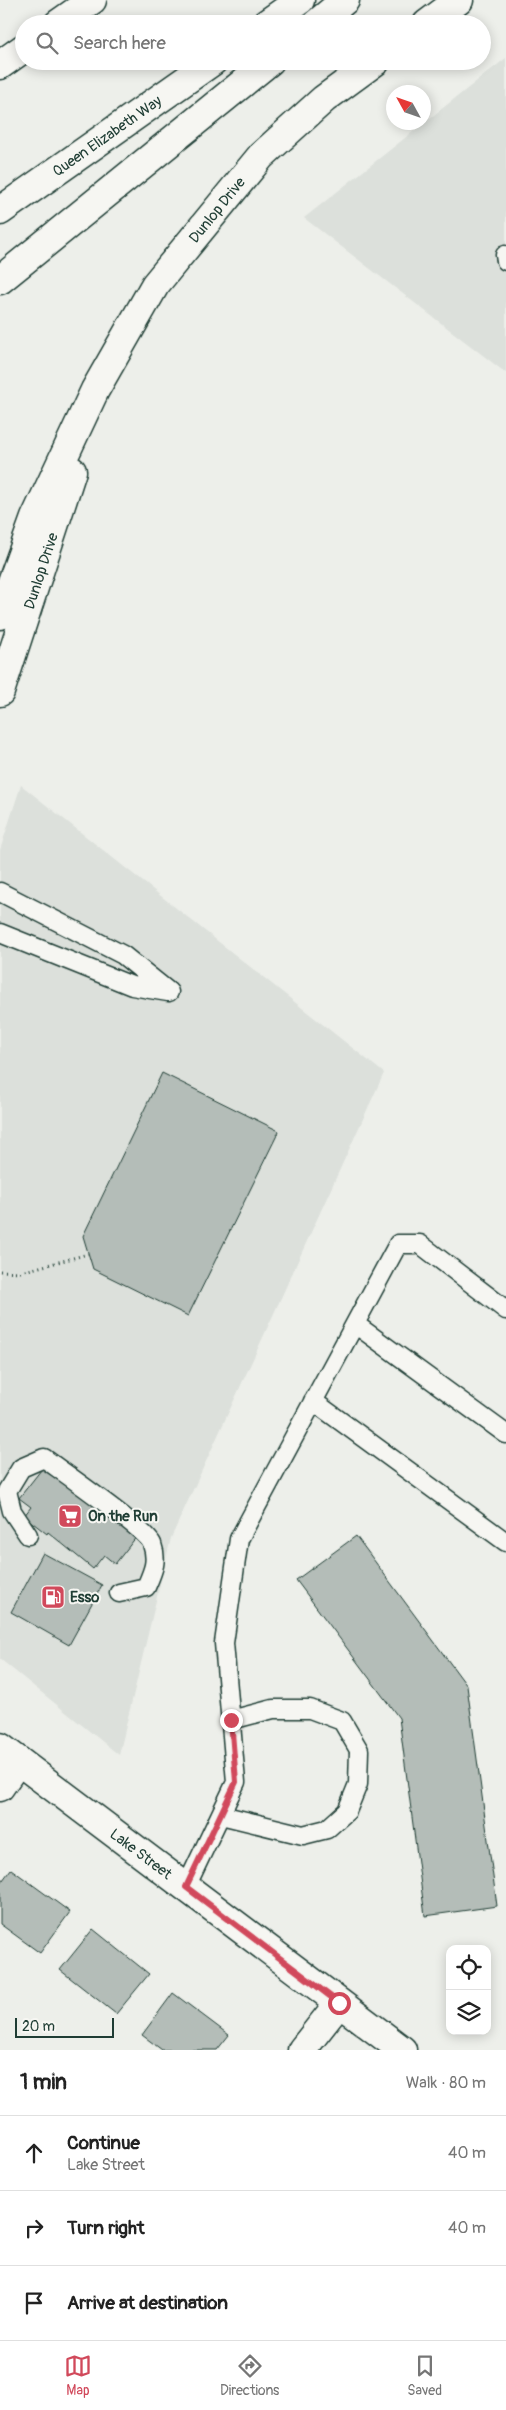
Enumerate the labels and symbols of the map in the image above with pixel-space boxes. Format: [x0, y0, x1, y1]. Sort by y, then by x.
north arrow [386, 85, 431, 130]
street label: Queen Elizabeth Way [49, 91, 166, 181]
street label: Dunlop Drive [185, 173, 250, 247]
street label: Dunlop Drive [20, 530, 63, 612]
supermarket icon: On the Run [57, 1503, 83, 1529]
place label: On the Run [88, 1507, 158, 1526]
fuel station icon: Esso [40, 1584, 66, 1610]
place label: Esso [70, 1588, 99, 1607]
route end [220, 1709, 243, 1732]
street label: Lake Street [106, 1825, 176, 1885]
route start [328, 1992, 351, 2015]
scale bar [15, 2015, 114, 2038]

